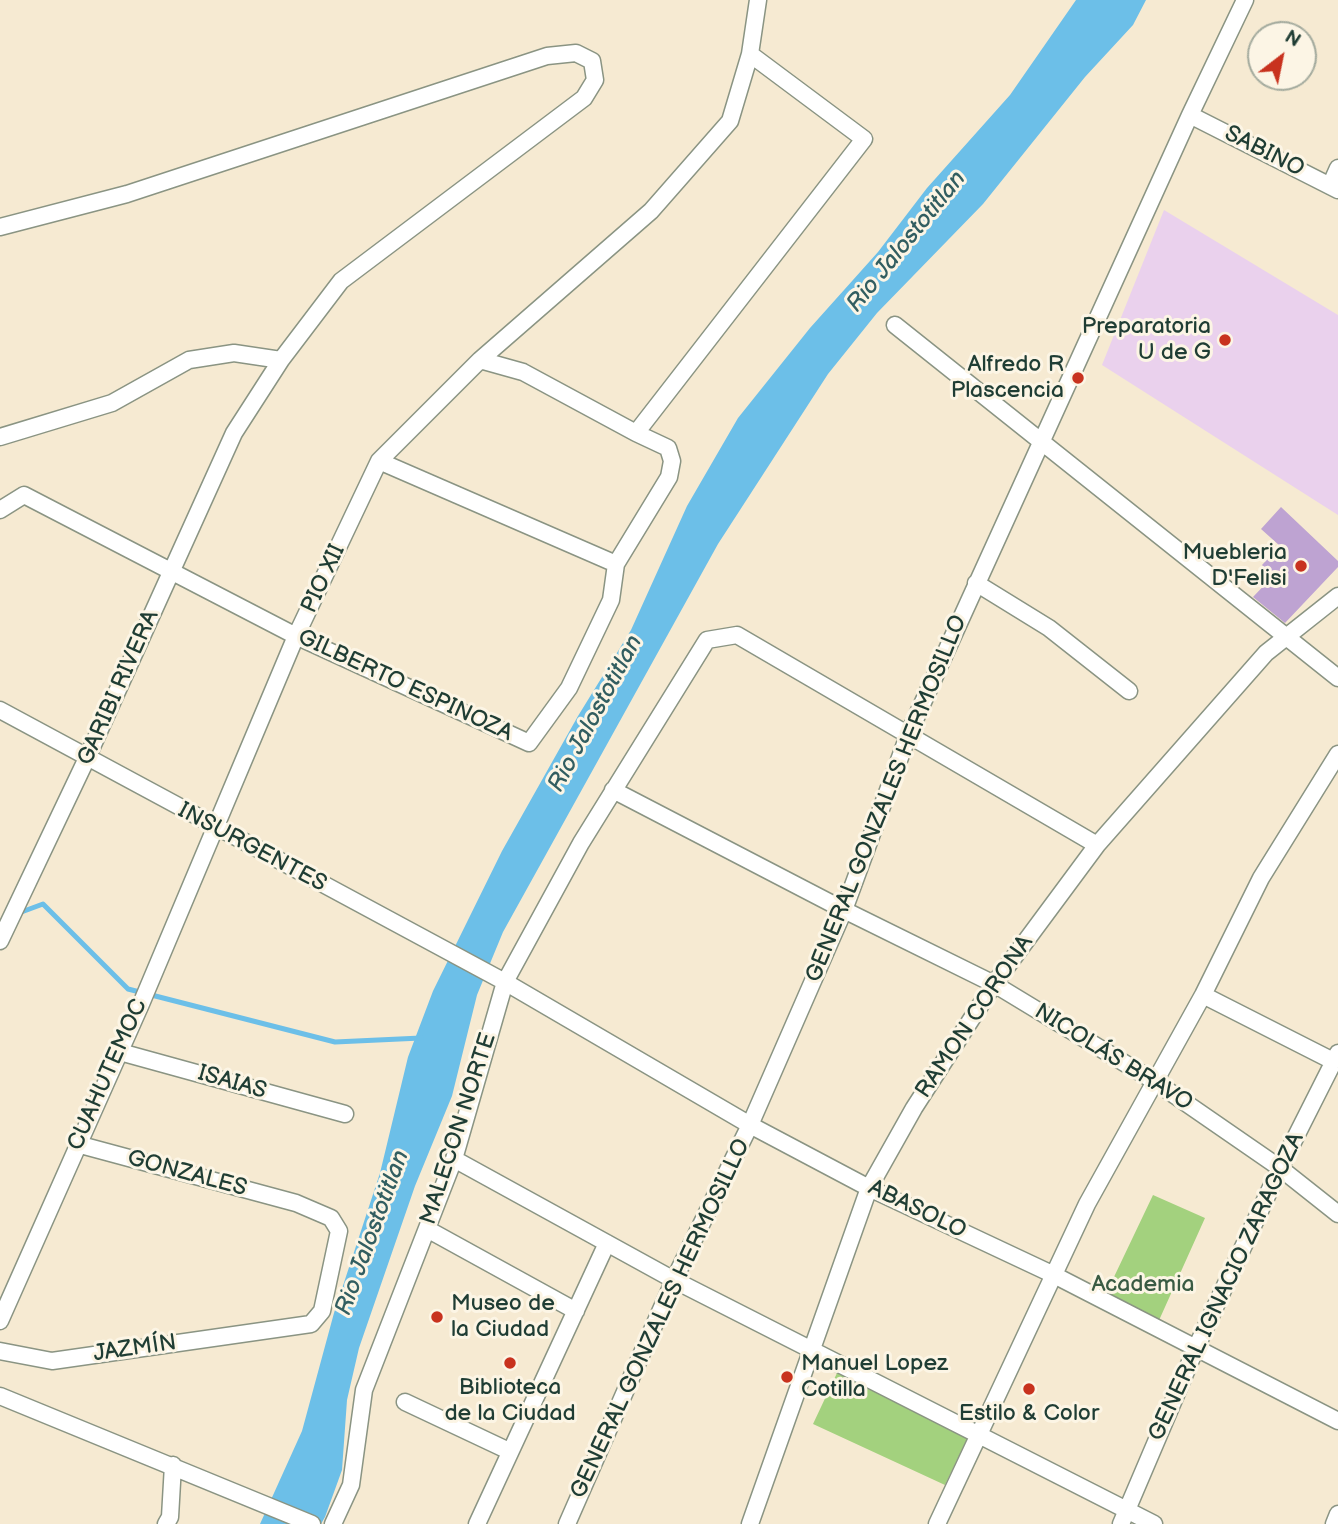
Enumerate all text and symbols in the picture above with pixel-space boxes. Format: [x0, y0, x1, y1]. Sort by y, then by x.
north arrow [1247, 21, 1317, 91]
text: N [1280, 26, 1304, 53]
street label: SABINO [1220, 120, 1308, 184]
water label: Rio Jalostotitlan [841, 166, 973, 318]
place label: Preparatoria U de G [1082, 313, 1211, 367]
marker: Preparatoria U de G [1217, 332, 1233, 348]
place label: Alfredo R Plascencia [951, 351, 1064, 405]
marker: Alfredo R Plascencia [1070, 370, 1086, 386]
place label: Muebleria D'Felisi [1182, 539, 1287, 593]
street label: PIO XII [296, 540, 352, 618]
marker: Muebleria D'Felisi [1293, 558, 1309, 574]
street label: GARIBI RIVERA [72, 606, 166, 770]
street label: GENERAL GONZALES HERMOSILLO [801, 611, 973, 987]
street label: GILBERTO ESPINOZA [293, 624, 517, 748]
water label: Rio Jalostotitlan [543, 631, 649, 797]
street label: INSURGENTES [173, 797, 331, 899]
street label: RAMON CORONA [910, 930, 1040, 1104]
street label: CUAHUTEMOC [62, 995, 154, 1155]
street label: NICOLÁS BRAVO [1029, 998, 1197, 1118]
street label: MALECON NORTE [415, 1030, 503, 1228]
street label: ISAIAS [194, 1060, 270, 1106]
street label: GENERAL IGNACIO ZARAGOZA [1143, 1128, 1311, 1446]
street label: GENERAL GONZALES HERMOSILLO [565, 1135, 757, 1503]
street label: GONZALES [124, 1145, 250, 1203]
water label: Rio Jalostotitlan [330, 1147, 416, 1319]
street label: ABASOLO [864, 1174, 970, 1246]
park label: Academia [1091, 1271, 1195, 1299]
place label: Museo de la Ciudad [451, 1290, 555, 1344]
marker: Museo de la Ciudad [429, 1309, 445, 1325]
street label: JAZMÍN [92, 1330, 178, 1368]
place label: Manuel Lopez Cotilla [801, 1350, 948, 1404]
marker: Biblioteca de la Ciudad [502, 1355, 518, 1371]
marker: Manuel Lopez Cotilla [779, 1369, 795, 1385]
place label: Biblioteca de la Ciudad [444, 1374, 576, 1428]
marker: Estilo & Color [1021, 1381, 1037, 1397]
place label: Estilo & Color [959, 1400, 1099, 1428]

